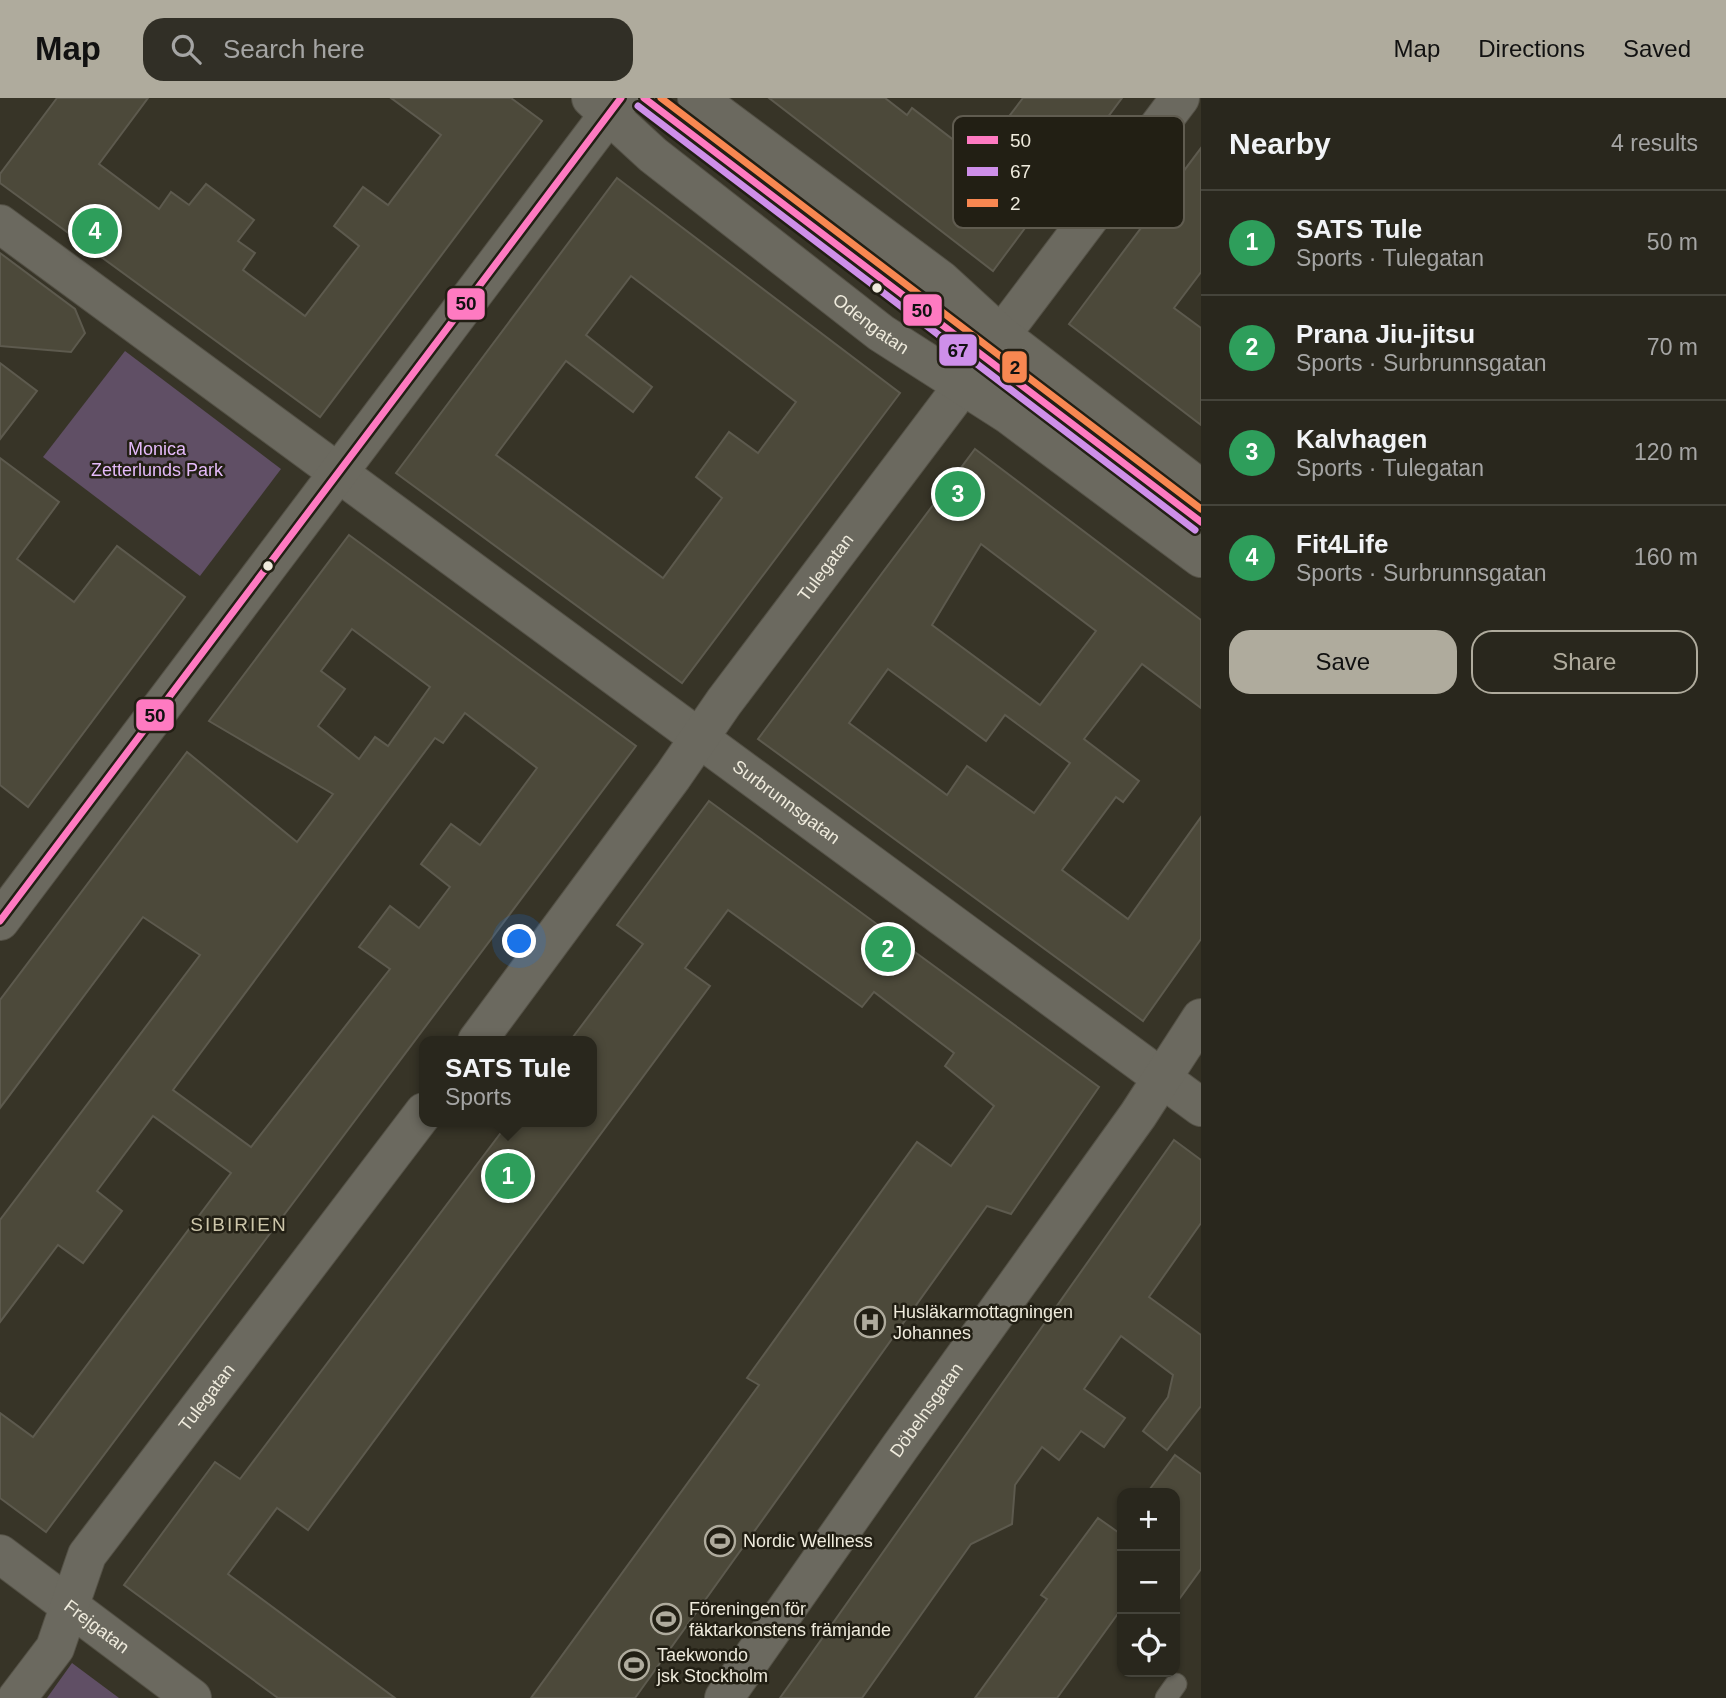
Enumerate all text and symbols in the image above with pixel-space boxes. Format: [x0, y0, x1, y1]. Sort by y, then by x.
search box [143, 18, 633, 81]
text: Map [35, 30, 101, 67]
icon: search [167, 30, 205, 68]
text: Search here [223, 34, 365, 64]
text: Map [1394, 35, 1440, 62]
text: Directions [1478, 35, 1585, 62]
text: Saved [1623, 35, 1691, 62]
legend [953, 116, 1184, 228]
text: Nearby [1229, 127, 1331, 160]
text: 50 [1010, 130, 1031, 151]
text: 4 results [1611, 130, 1698, 156]
text: 67 [1010, 161, 1031, 182]
text: 2 [1010, 193, 1021, 214]
pin: 4 [72, 205, 118, 257]
text: SATS Tule [1296, 214, 1422, 244]
text: 1 [1246, 229, 1258, 255]
text: 50 m [1647, 229, 1698, 255]
text: Sports · Tulegatan [1296, 245, 1484, 271]
unlabelled marker [870, 281, 884, 295]
line badge: 50 [446, 287, 486, 321]
street label: Odengatan [829, 289, 913, 358]
text: 50 [455, 293, 477, 314]
line badge: 50 [902, 293, 943, 327]
text: 50 [911, 300, 933, 321]
text: Prana Jiu-jitsu [1296, 319, 1475, 349]
line badge: 67 [938, 333, 978, 367]
text: 2 [1246, 334, 1258, 360]
text: 70 m [1647, 334, 1698, 360]
text: 67 [947, 340, 969, 361]
line badge: 2 [1001, 350, 1028, 384]
text: Sports · Surbrunnsgatan [1296, 350, 1547, 376]
text: 2 [1010, 357, 1020, 378]
text: Kalvhagen [1296, 424, 1428, 454]
park label: Monica Zetterlunds Park [91, 439, 224, 480]
text: 3 [1246, 439, 1258, 465]
text: 120 m [1634, 439, 1698, 465]
text: Sports · Tulegatan [1296, 455, 1484, 481]
pin: 3 [935, 468, 981, 520]
text: Fit4Life [1296, 529, 1388, 559]
street label: Tulegatan [794, 530, 857, 605]
text: 4 [1246, 544, 1258, 570]
text: 160 m [1634, 544, 1698, 570]
unlabelled marker [261, 559, 275, 573]
text: Sports · Surbrunnsgatan [1296, 560, 1547, 586]
button: Save [1229, 630, 1457, 694]
button: Share [1471, 630, 1698, 694]
line badge: 50 [135, 698, 175, 732]
text: 50 [144, 705, 166, 726]
street label: Surbrunnsgatan [729, 756, 844, 848]
pin: 2 [865, 923, 911, 975]
your location [502, 924, 536, 958]
popup [419, 1036, 597, 1127]
text: SATS Tule [445, 1053, 571, 1083]
text: Sports [445, 1084, 511, 1110]
pin: 1 [485, 1150, 531, 1202]
district label: SIBIRIEN [190, 1214, 288, 1235]
place label: Husläkarmottagningen Johannes [893, 1302, 1073, 1343]
hospital icon: Husläkarmottagningen Johannes [853, 1305, 887, 1339]
street label: Döbelnsgatan [886, 1359, 967, 1461]
street label: Tulegatan [175, 1360, 239, 1435]
map controls [1117, 1488, 1180, 1677]
button: + [1117, 1488, 1180, 1551]
sports icon: Nordic Wellness [703, 1524, 737, 1558]
place label: Nordic Wellness [743, 1531, 873, 1551]
button: − [1117, 1551, 1180, 1614]
street label: Frejgatan [60, 1596, 133, 1657]
place label: Föreningen för fäktarkonstens främjande [689, 1599, 891, 1640]
sports icon: Föreningen för fäktarkonstens främjande [649, 1602, 683, 1636]
button: locate [1117, 1614, 1180, 1677]
place label: Taekwondo jsk Stockholm [656, 1645, 768, 1686]
sports icon: Taekwondo jsk Stockholm [617, 1648, 651, 1682]

